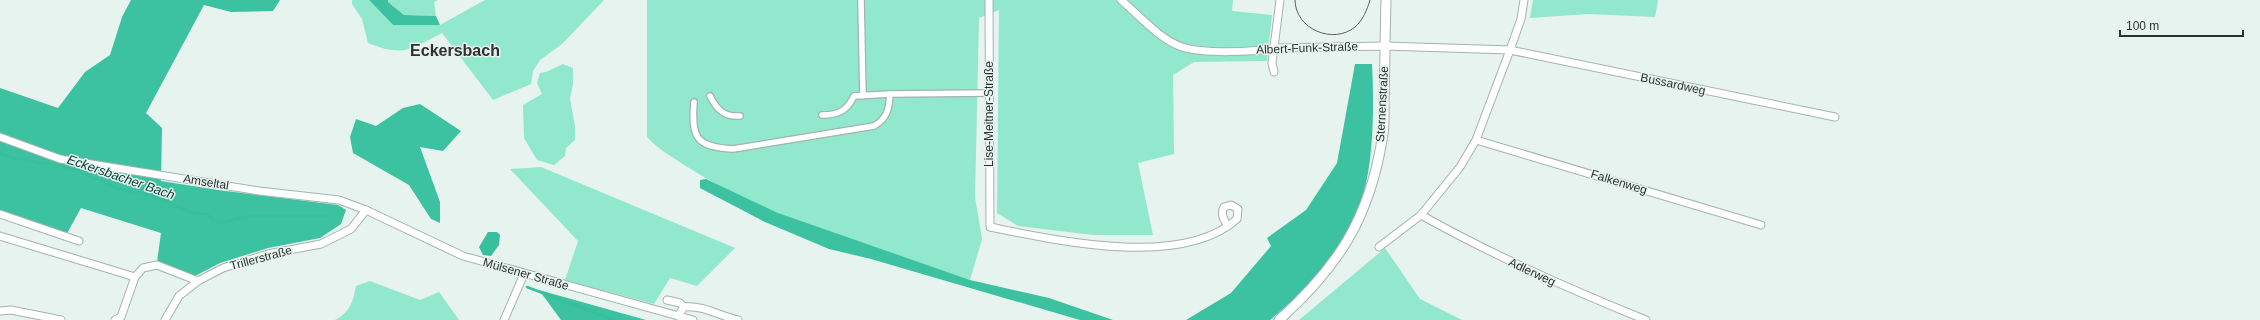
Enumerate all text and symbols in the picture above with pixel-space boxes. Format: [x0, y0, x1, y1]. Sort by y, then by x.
scale bar [2120, 12, 2243, 38]
text: 100 m [2126, 19, 2159, 33]
street label: Albert-Funk-Straße [1256, 39, 1359, 57]
district label: Eckersbach [410, 42, 500, 59]
street label: Lise-Meitner-Straße [982, 61, 996, 167]
street label: Sternenstraße [1373, 65, 1391, 142]
street label: Bussardweg [1639, 70, 1707, 98]
water label: Eckersbacher Bach [65, 152, 177, 202]
street label: Falkenweg [1589, 167, 1649, 197]
street label: Amseltal [182, 171, 230, 193]
street label: Trillerstraße [228, 243, 294, 273]
street label: Mülsener Straße [481, 255, 571, 293]
street label: Adlerweg [1506, 255, 1558, 289]

